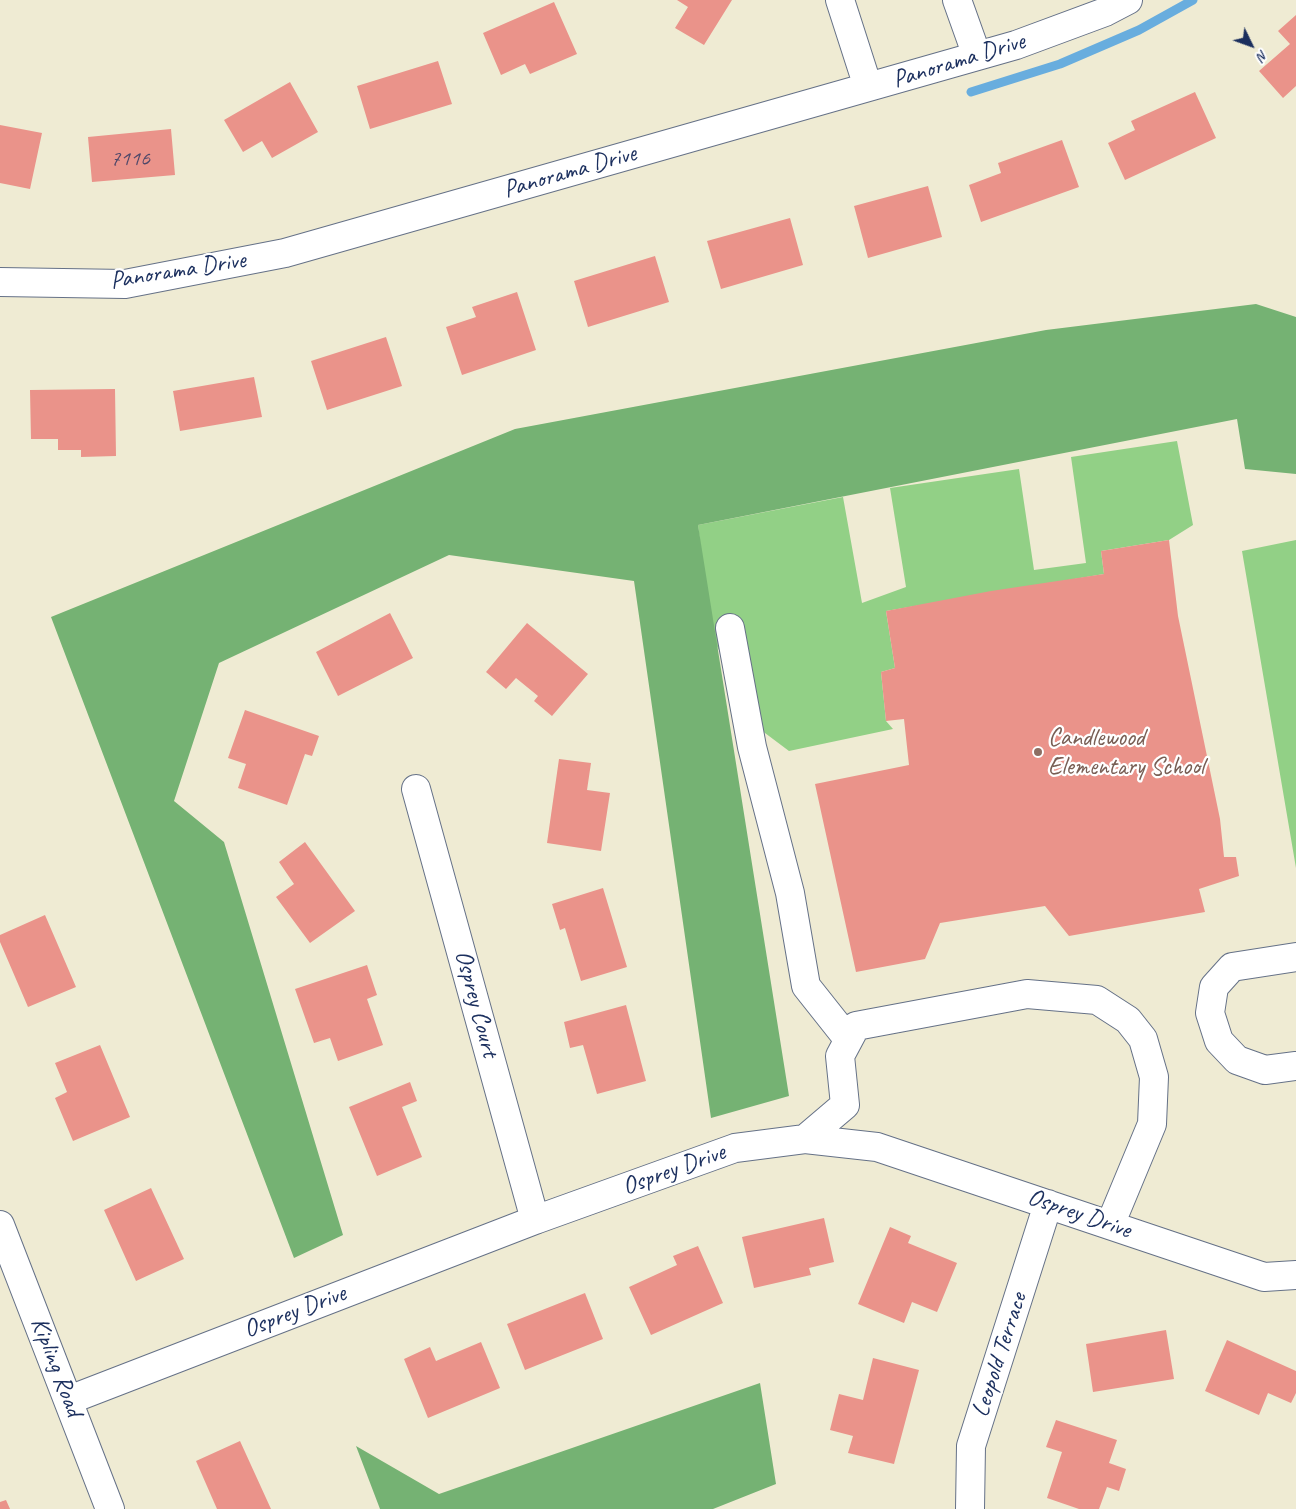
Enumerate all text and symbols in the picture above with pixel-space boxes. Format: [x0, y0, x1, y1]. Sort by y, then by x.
north arrow [1226, 20, 1276, 70]
street label: Panorama Drive [889, 27, 1029, 95]
text: N [1253, 46, 1272, 64]
street label: Panorama Drive [500, 139, 640, 205]
house number: 7116 [110, 146, 150, 172]
street label: Panorama Drive [108, 245, 248, 297]
place label: Candlewood Elementary School [1048, 723, 1204, 782]
marker: Candlewood Elementary School [1032, 746, 1044, 758]
street label: Osprey Court [447, 947, 505, 1061]
street label: Osprey Drive [618, 1138, 730, 1202]
street label: Osprey Drive [1023, 1182, 1135, 1246]
street label: Osprey Drive [240, 1279, 350, 1345]
street label: Leopold Terrace [966, 1289, 1034, 1421]
street label: Kipling Road [23, 1313, 89, 1421]

